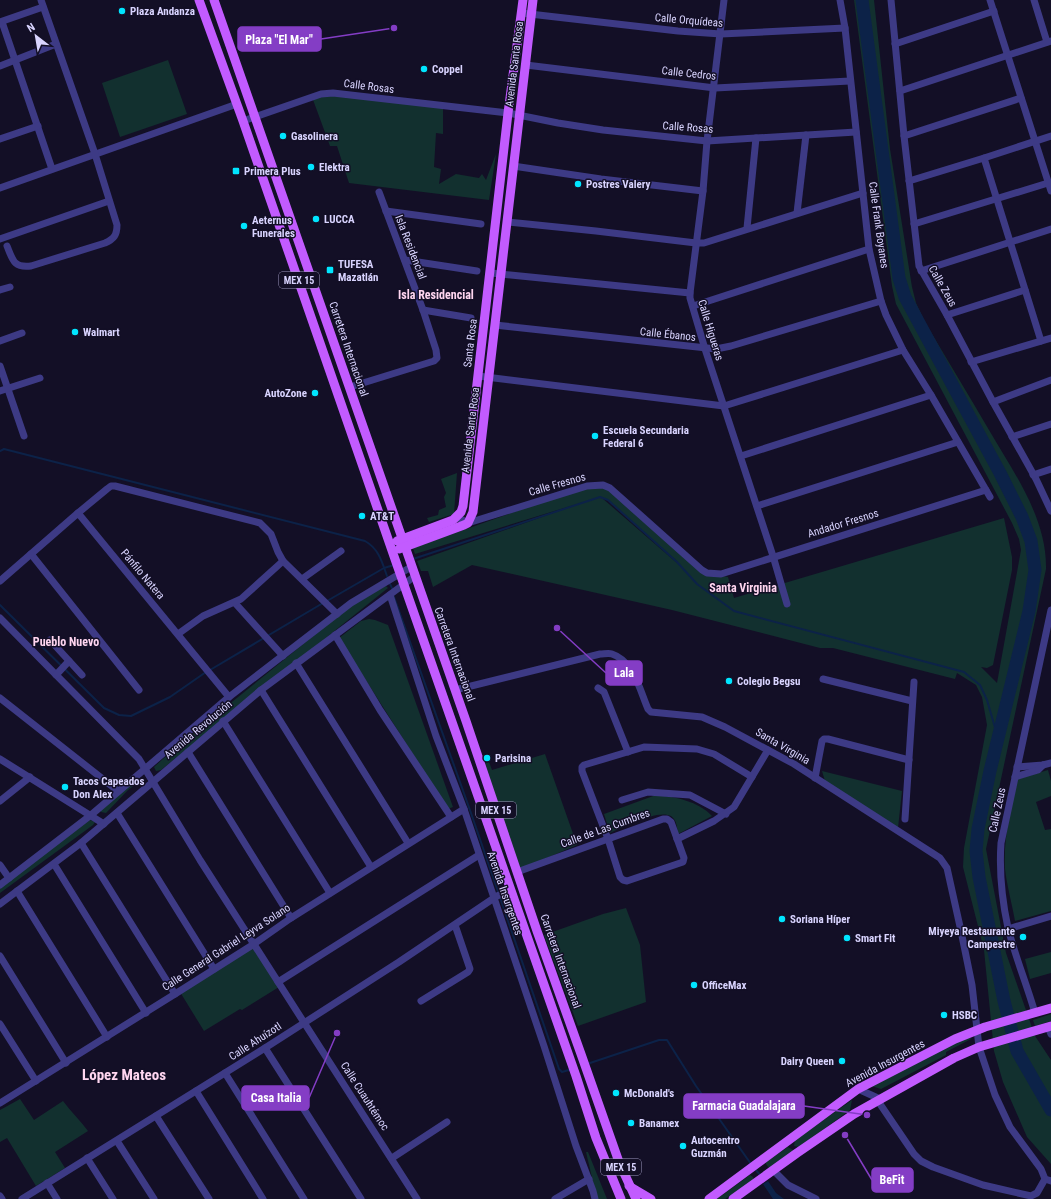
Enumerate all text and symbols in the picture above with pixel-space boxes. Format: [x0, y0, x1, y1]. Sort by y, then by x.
place label: Plaza Andanza [130, 5, 195, 18]
marker: Plaza Andanza [117, 6, 127, 16]
street label: Calle Orquídeas [654, 11, 724, 30]
north arrow [16, 16, 56, 56]
text: N [25, 20, 38, 35]
street label: Avenida Santa Rosa [503, 21, 526, 108]
callout: Plaza "El Mar" [238, 27, 321, 51]
text: Plaza "El Mar" [245, 33, 313, 47]
place label: Coppel [432, 63, 463, 76]
marker: Coppel [419, 64, 429, 74]
street label: Calle Cedros [661, 64, 717, 83]
street label: Calle Rosas [343, 77, 395, 96]
street label: Calle Rosas [662, 119, 714, 136]
place label: Gasolinera [291, 130, 338, 143]
marker: Gasolinera [278, 131, 288, 141]
place label: Elektra [319, 161, 350, 174]
marker: Elektra [306, 162, 316, 172]
place label: Primera Plus [244, 165, 301, 178]
marker: Primera Plus [231, 166, 241, 176]
place label: Postres Valery [586, 178, 650, 191]
marker: Postres Valery [573, 179, 583, 189]
street label: Calle Frank Boyanes [866, 181, 891, 269]
place label: LUCCA [324, 213, 355, 226]
street label: Isla Residencial [392, 213, 429, 281]
place label: Aeternus Funerales [252, 214, 295, 240]
marker: LUCCA [311, 214, 321, 224]
marker: Aeternus Funerales [239, 221, 249, 231]
place label: TUFESA Mazatlán [338, 258, 378, 284]
street label: Calle Zeus [926, 263, 960, 309]
marker: TUFESA Mazatlán [325, 265, 335, 275]
road number: MEX 15 [279, 272, 319, 288]
district label: Isla Residencial [398, 288, 474, 302]
street label: Calle Higueras [695, 298, 726, 362]
street label: Carretera Internacional [326, 300, 371, 398]
street label: Santa Rosa [461, 318, 480, 368]
street label: Calle Ébanos [639, 325, 697, 344]
place label: Walmart [83, 326, 120, 339]
marker: Walmart [70, 327, 80, 337]
place label: AutoZone [265, 387, 307, 400]
street label: Avenida Santa Rosa [459, 387, 482, 474]
marker: AutoZone [310, 388, 320, 398]
place label: Escuela Secundaria Federal 6 [603, 424, 689, 450]
marker: Escuela Secundaria Federal 6 [590, 431, 600, 441]
street label: Calle Fresnos [527, 470, 587, 499]
street label: Andador Fresnos [806, 506, 880, 540]
place label: AT&T [370, 510, 394, 523]
marker: AT&T [357, 511, 367, 521]
street label: Pánfilo Natera [118, 547, 167, 602]
district label: Santa Virginia [709, 581, 777, 595]
street label: Carretera Internacional [431, 605, 478, 703]
district label: Pueblo Nuevo [33, 635, 99, 649]
callout: Lala [606, 661, 642, 685]
text: Lala [614, 666, 634, 680]
place label: Colegio Begsu [737, 675, 800, 688]
marker: Colegio Begsu [724, 676, 734, 686]
street label: Avenida Revolución [162, 697, 235, 761]
street label: Santa Virginia [753, 726, 812, 767]
place label: Parisina [495, 752, 531, 765]
marker: Parisina [482, 753, 492, 763]
place label: Tacos Capeados Don Alex [73, 775, 145, 801]
marker: Tacos Capeados Don Alex [60, 782, 70, 792]
street label: Calle Zeus [986, 787, 1009, 834]
road number: MEX 15 [476, 802, 516, 818]
street label: Calle de Las Cumbres [559, 806, 652, 851]
street label: Avenida Insurgentes [484, 849, 525, 937]
street label: Calle General Gabriel Leyva Solano [160, 901, 293, 994]
street label: Carretera Internacional [537, 912, 584, 1010]
place label: Soriana Híper [790, 913, 850, 926]
marker: Soriana Híper [777, 914, 787, 924]
place label: Miyeya Restaurante Campestre [928, 925, 1015, 951]
place label: Smart Fit [855, 932, 896, 945]
marker: Miyeya Restaurante Campestre [1018, 932, 1028, 942]
marker: Smart Fit [842, 933, 852, 943]
place label: OfficeMax [702, 979, 747, 992]
marker: OfficeMax [689, 980, 699, 990]
place label: HSBC [952, 1009, 977, 1022]
marker: HSBC [939, 1010, 949, 1020]
street label: Calle Ahuízotl [227, 1020, 284, 1063]
street label: Avenida Insurgentes [843, 1037, 927, 1090]
place label: Dairy Queen [781, 1055, 834, 1068]
marker: Dairy Queen [837, 1056, 847, 1066]
street label: Calle Cuauhtémoc [338, 1060, 392, 1133]
district label: López Mateos [82, 1066, 166, 1084]
callout: Casa Italia [242, 1086, 309, 1110]
place label: McDonald's [624, 1087, 674, 1100]
marker: McDonald's [611, 1088, 621, 1098]
text: Casa Italia [251, 1091, 302, 1105]
callout: Farmacia Guadalajara [684, 1094, 804, 1118]
text: Farmacia Guadalajara [692, 1099, 796, 1113]
place label: Banamex [639, 1117, 679, 1130]
marker: Banamex [626, 1118, 636, 1128]
place label: Autocentro Guzmán [691, 1134, 740, 1160]
marker: Autocentro Guzmán [678, 1141, 688, 1151]
road number: MEX 15 [601, 1159, 641, 1175]
callout: BeFit [872, 1168, 913, 1192]
text: BeFit [880, 1173, 905, 1187]

